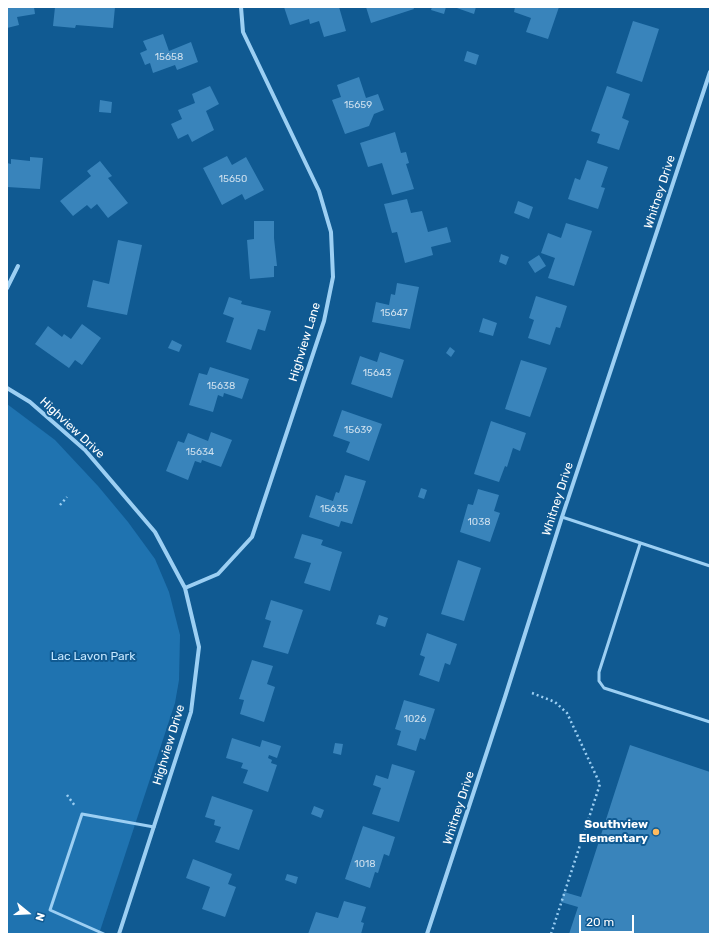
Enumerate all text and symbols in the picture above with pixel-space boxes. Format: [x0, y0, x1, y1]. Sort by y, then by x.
house number: 15658 [155, 51, 183, 63]
house number: 15659 [344, 99, 372, 111]
street label: Whitney Drive [641, 153, 679, 231]
house number: 15650 [219, 173, 247, 185]
street label: Highview Lane [286, 301, 324, 383]
house number: 15647 [380, 307, 408, 319]
house number: 15643 [363, 367, 391, 379]
house number: 15638 [207, 380, 235, 392]
street label: Highview Drive [37, 394, 107, 462]
house number: 15639 [344, 424, 372, 436]
house number: 15634 [186, 446, 214, 458]
street label: Whitney Drive [539, 460, 577, 538]
house number: 15635 [320, 503, 348, 515]
house number: 1038 [468, 516, 490, 528]
park label: Lac Lavon Park [51, 650, 135, 664]
street label: Highview Drive [150, 703, 188, 787]
house number: 1026 [404, 713, 426, 725]
street label: Whitney Drive [440, 769, 478, 847]
place label: Southview Elementary [579, 818, 648, 846]
marker: Southview Elementary [651, 827, 661, 837]
house number: 1018 [354, 858, 376, 870]
north arrow [8, 893, 48, 933]
scale bar [581, 907, 636, 933]
text: N [32, 911, 47, 923]
text: 20 m [586, 915, 614, 929]

